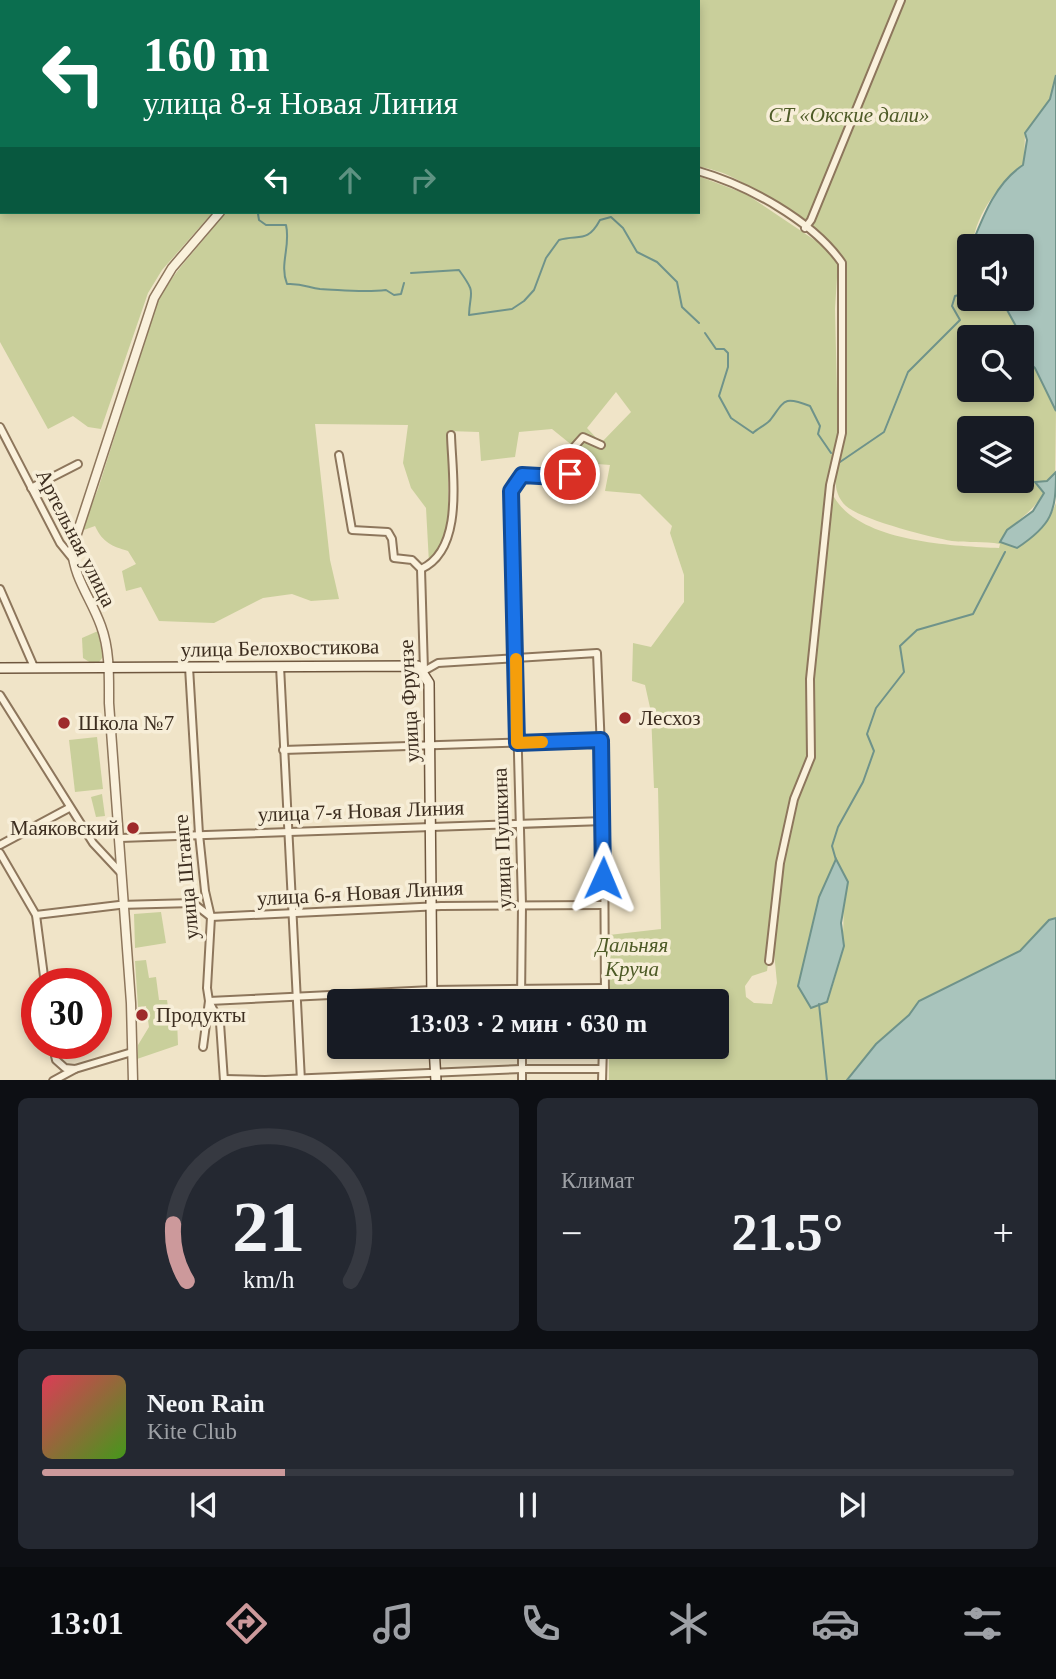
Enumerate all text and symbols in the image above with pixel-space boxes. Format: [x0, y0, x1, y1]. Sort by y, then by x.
text: 160 m [143, 27, 270, 82]
icon: left [28, 28, 119, 119]
text: улица 8-я Новая Линия [143, 85, 458, 121]
park label: СТ «Окские дали» [768, 103, 930, 127]
icon: left [258, 161, 296, 199]
icon: ahead [331, 161, 369, 199]
icon: right [404, 161, 442, 199]
map controls [957, 234, 1034, 493]
button: sound [957, 234, 1034, 311]
button: search [957, 325, 1034, 402]
button: layers [957, 416, 1034, 493]
pin [540, 444, 600, 504]
icon: arrive [551, 455, 589, 493]
street label: Артельная улица [31, 465, 121, 611]
street label: улица Белохвостикова [181, 634, 380, 662]
street label: улица Фрунзе [394, 639, 424, 763]
place label: Лесхоз [639, 706, 700, 730]
marker: Лесхоз [617, 710, 633, 726]
place label: Школа №7 [78, 711, 174, 735]
marker: Школа №7 [56, 715, 72, 731]
street label: улица Пушкина [488, 766, 516, 909]
street label: улица 7-я Новая Линия [257, 795, 465, 827]
street label: улица Штанге [169, 813, 203, 941]
place label: Маяковский [10, 816, 119, 840]
marker: Маяковский [125, 820, 141, 836]
position arrow [566, 841, 640, 915]
street label: улица 6-я Новая Линия [256, 876, 464, 910]
park label: Дальняя Круча [594, 933, 668, 981]
speed limit sign: 30 [21, 968, 112, 1059]
place label: Продукты [156, 1003, 246, 1027]
marker: Продукты [134, 1007, 150, 1023]
text: 13:03 · 2 мин · 630 m [409, 1009, 647, 1038]
text: Климат [561, 1168, 634, 1193]
text: 21 [232, 1186, 305, 1267]
text: 21.5° [732, 1204, 843, 1261]
text: − [561, 1212, 582, 1254]
text: + [993, 1212, 1014, 1254]
text: km/h [243, 1265, 295, 1292]
text: Neon Rain [147, 1389, 265, 1418]
text: Kite Club [147, 1419, 237, 1444]
icon: previous [185, 1486, 223, 1524]
icon: pause [509, 1486, 547, 1524]
icon: next [833, 1486, 871, 1524]
icon: directions [222, 1599, 271, 1648]
icon: music [369, 1599, 418, 1648]
icon: phone [516, 1599, 565, 1648]
icon: climate [664, 1599, 713, 1648]
icon: car [811, 1599, 860, 1648]
icon: filters [958, 1599, 1007, 1648]
text: 13:01 [49, 1605, 124, 1641]

